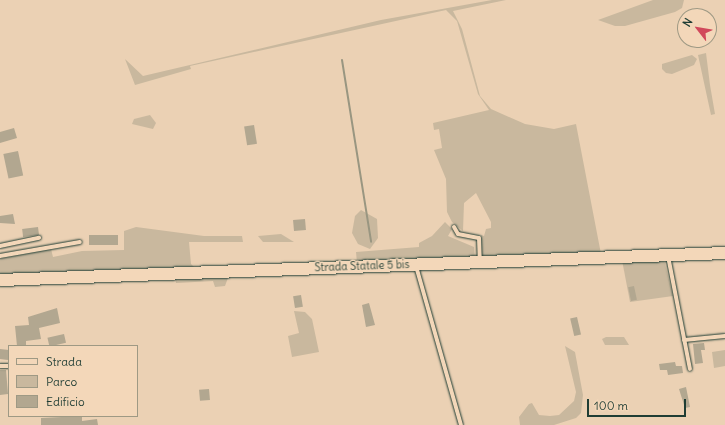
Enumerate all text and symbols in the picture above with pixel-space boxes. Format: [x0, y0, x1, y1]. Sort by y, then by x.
north arrow [677, 8, 717, 48]
text: N [680, 15, 696, 29]
street label: Strada Statale 5 bis [314, 258, 410, 274]
legend [8, 345, 138, 417]
text: Strada [46, 354, 82, 369]
text: Parco [46, 374, 77, 389]
scale bar [589, 391, 688, 417]
text: Edificio [46, 394, 85, 409]
text: 100 m [594, 398, 628, 413]

